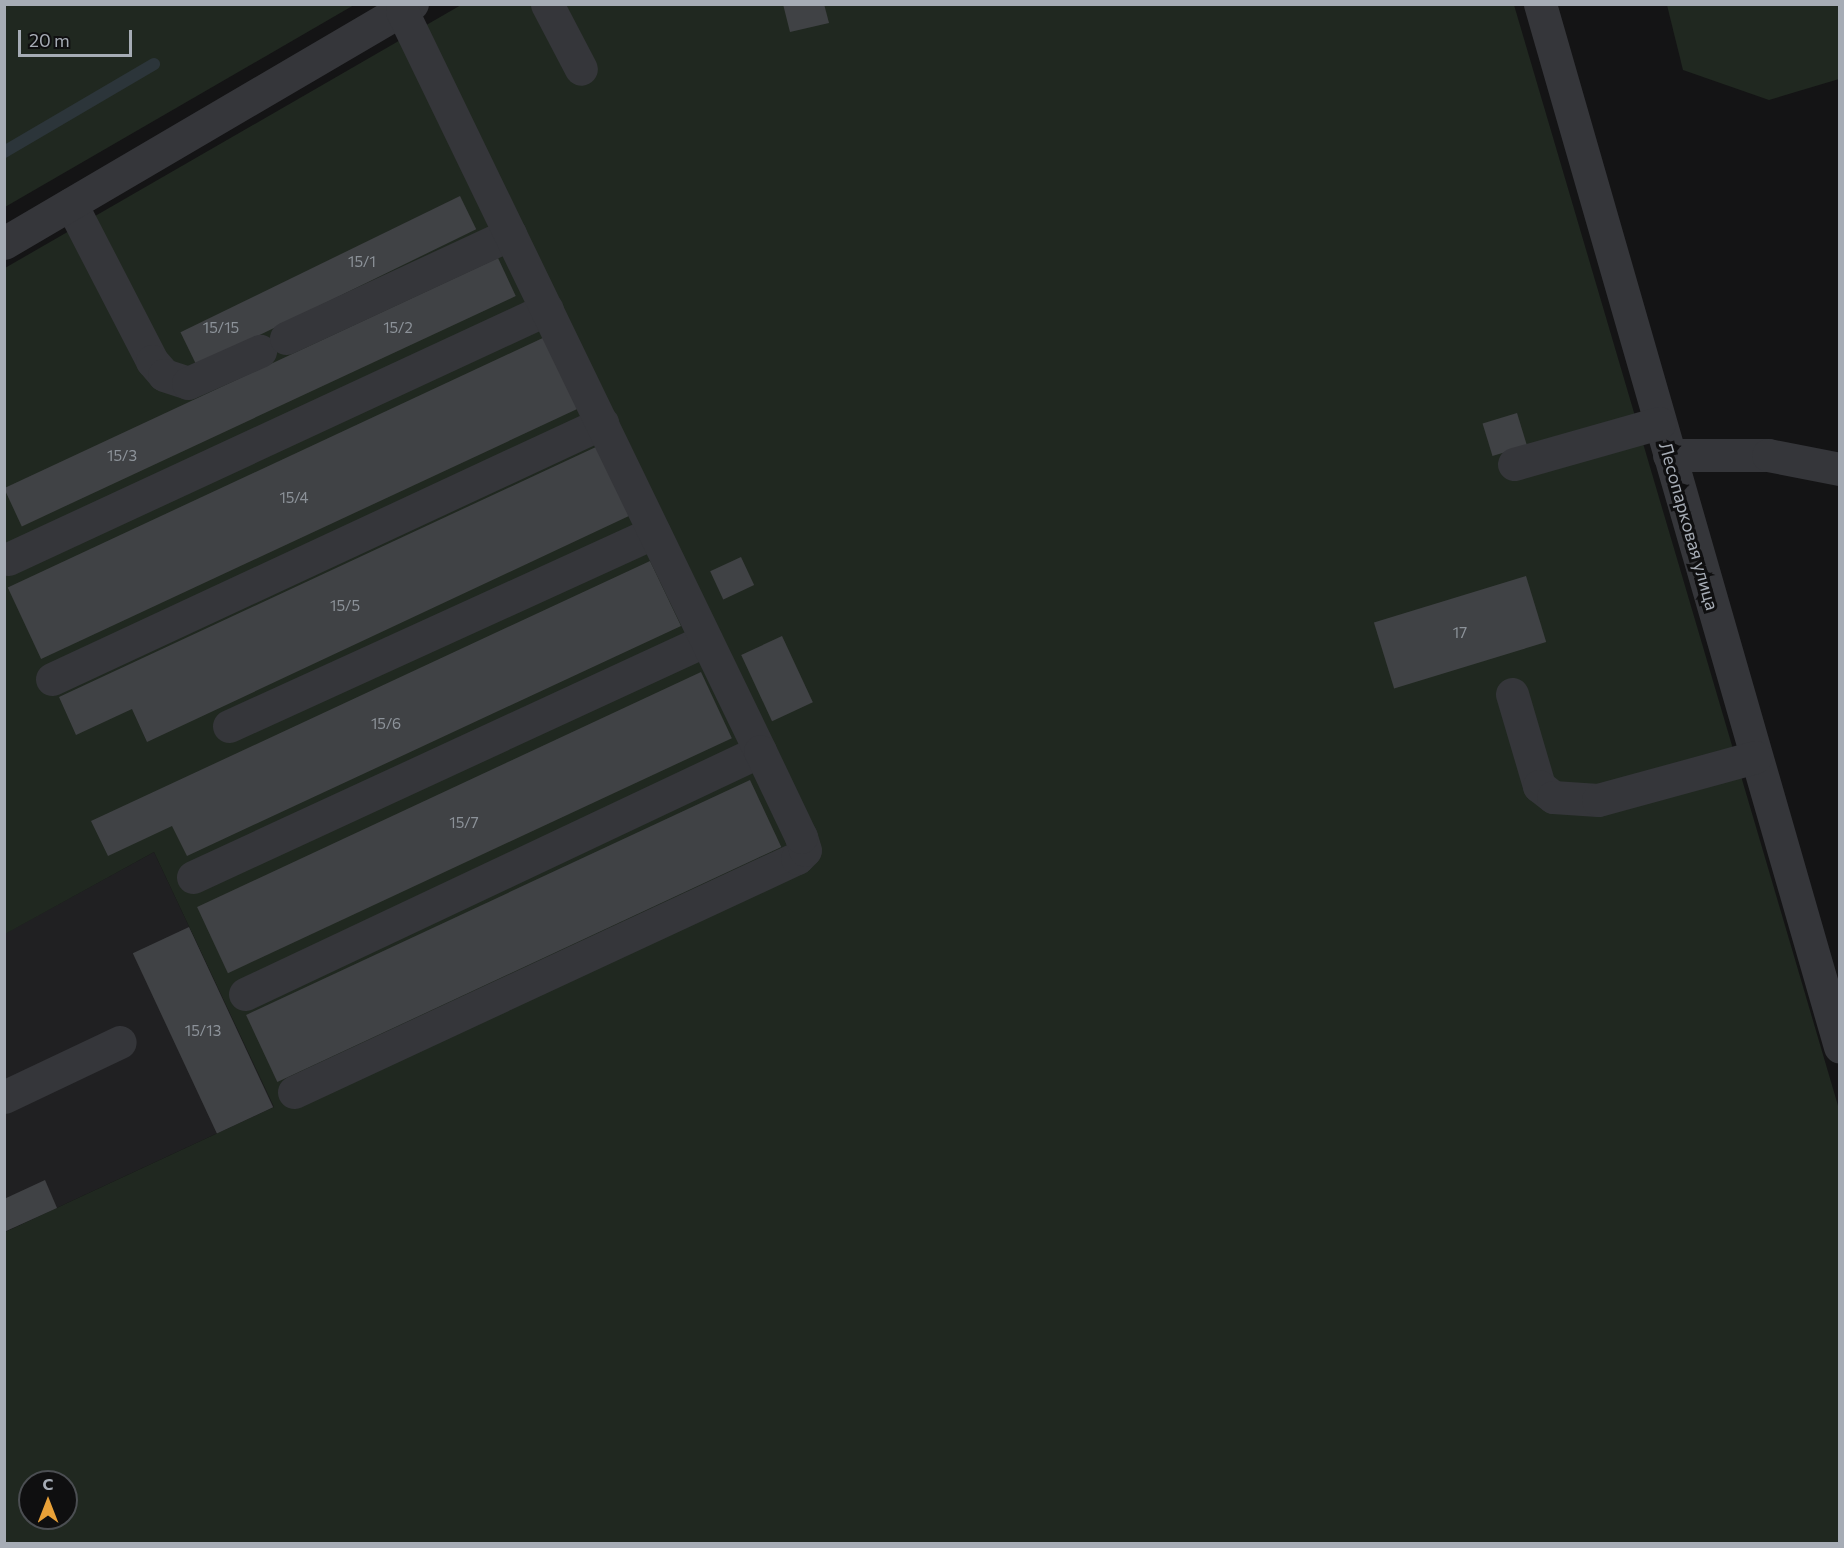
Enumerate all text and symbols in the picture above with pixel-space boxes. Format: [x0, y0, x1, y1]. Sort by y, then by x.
scale bar [21, 18, 135, 56]
text: 20 m [29, 29, 70, 51]
house number: 15/1 [348, 253, 376, 271]
house number: 15/15 [203, 319, 239, 337]
house number: 15/2 [383, 319, 413, 337]
street label: Лесопарковая улица [1655, 439, 1723, 613]
house number: 15/3 [107, 447, 137, 465]
house number: 15/4 [279, 489, 309, 507]
house number: 15/5 [330, 597, 360, 615]
house number: 17 [1453, 624, 1467, 642]
house number: 15/6 [371, 715, 401, 733]
house number: 15/7 [449, 814, 479, 832]
house number: 15/13 [185, 1022, 221, 1040]
north arrow [18, 1470, 78, 1530]
text: С [43, 1474, 53, 1493]

